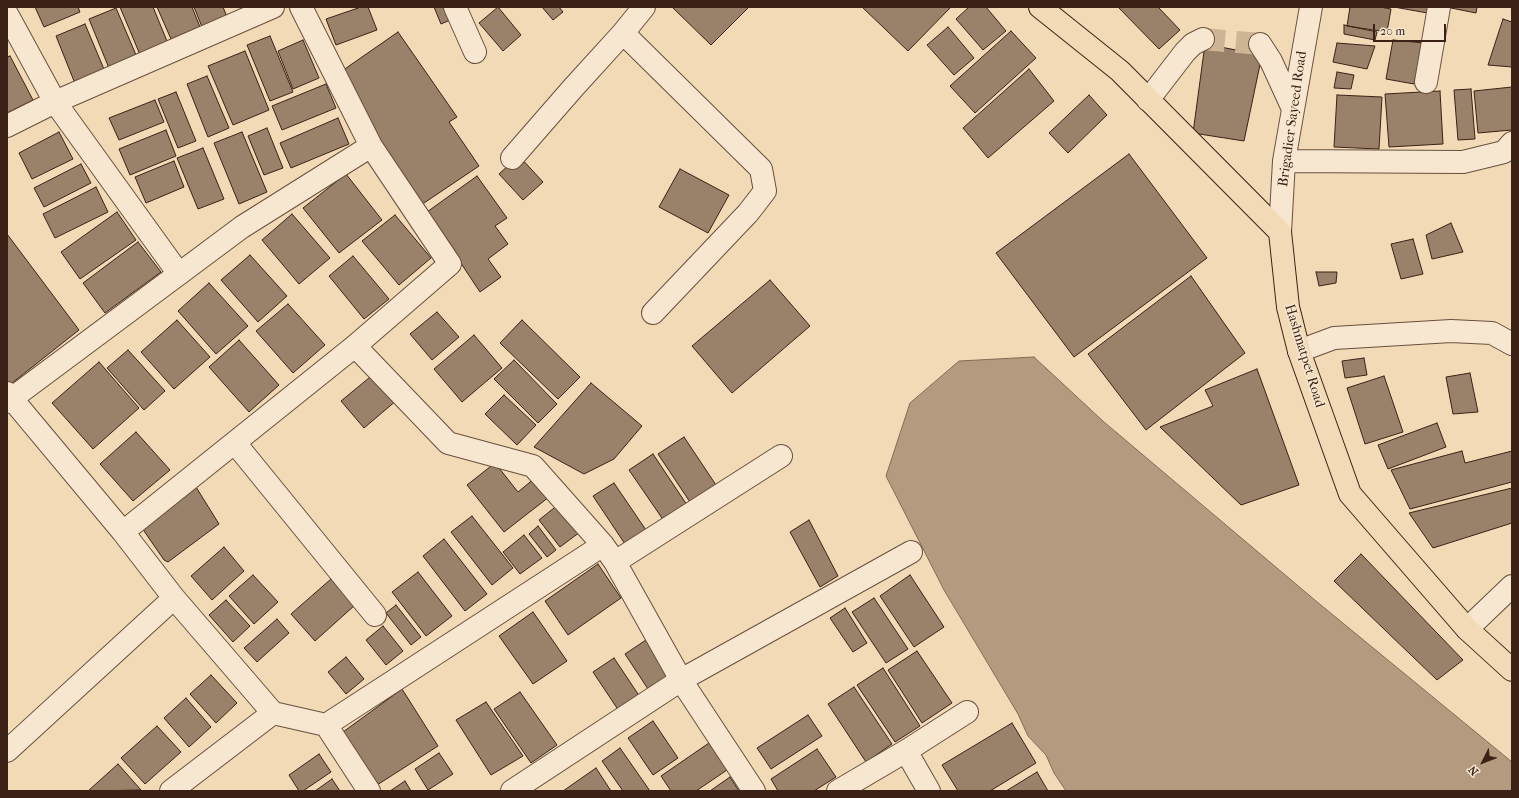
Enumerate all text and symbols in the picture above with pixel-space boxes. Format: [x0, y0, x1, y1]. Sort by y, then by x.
scale bar [1375, 16, 1448, 42]
text: 20 m [1380, 24, 1405, 38]
street label: Brigadier Sayeed Road [1275, 50, 1311, 188]
street label: Hashmatpet Road [1280, 302, 1328, 410]
north arrow [1463, 742, 1503, 782]
text: N [1466, 763, 1481, 778]

